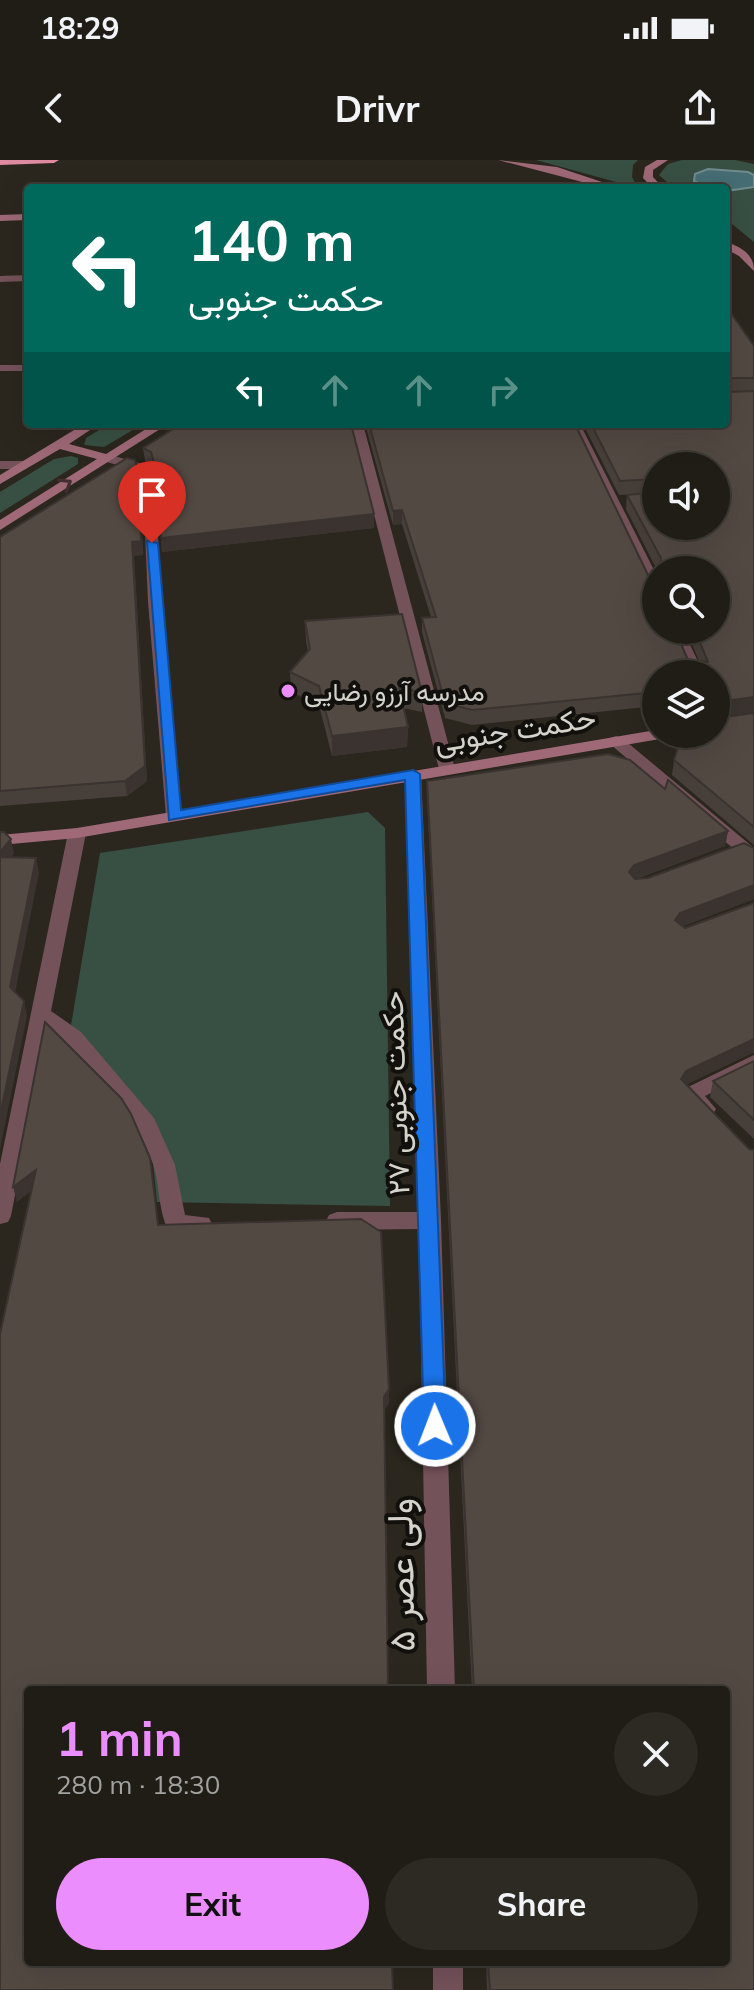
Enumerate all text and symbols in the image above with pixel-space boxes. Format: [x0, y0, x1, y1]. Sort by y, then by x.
text: 18:29 [40, 9, 119, 47]
icon: back [32, 86, 76, 130]
text: Drivr [335, 86, 419, 131]
icon: share [678, 86, 722, 130]
text: 140 m [188, 205, 355, 275]
icon: left [56, 216, 160, 320]
text: حکمت جنوبی [188, 275, 384, 320]
icon: left [229, 368, 273, 412]
icon: ahead [313, 368, 357, 412]
icon: ahead [397, 368, 441, 412]
icon: right [481, 368, 525, 412]
map controls [642, 452, 730, 748]
button: sound [642, 452, 730, 540]
pin [118, 461, 186, 543]
icon: arrive [130, 473, 174, 517]
one-way arrow [57, 479, 72, 494]
button: search [642, 556, 730, 644]
button: layers [642, 660, 730, 748]
place label: مدرسه آرزو رضایی [304, 675, 485, 708]
marker: مدرسه آرزو رضایی [279, 682, 297, 700]
street label: حکمت جنوبی [432, 697, 598, 761]
street label: حکمت جنوبی ۲۷ [372, 990, 418, 1196]
position arrow [393, 1384, 477, 1468]
street label: ولی عصر ۵ [376, 1498, 425, 1652]
text: 1 min [56, 1708, 183, 1768]
button: close [614, 1712, 698, 1796]
text: 280 m · 18:30 [56, 1768, 220, 1801]
button: Exit [56, 1858, 369, 1950]
button: Share [385, 1858, 698, 1950]

